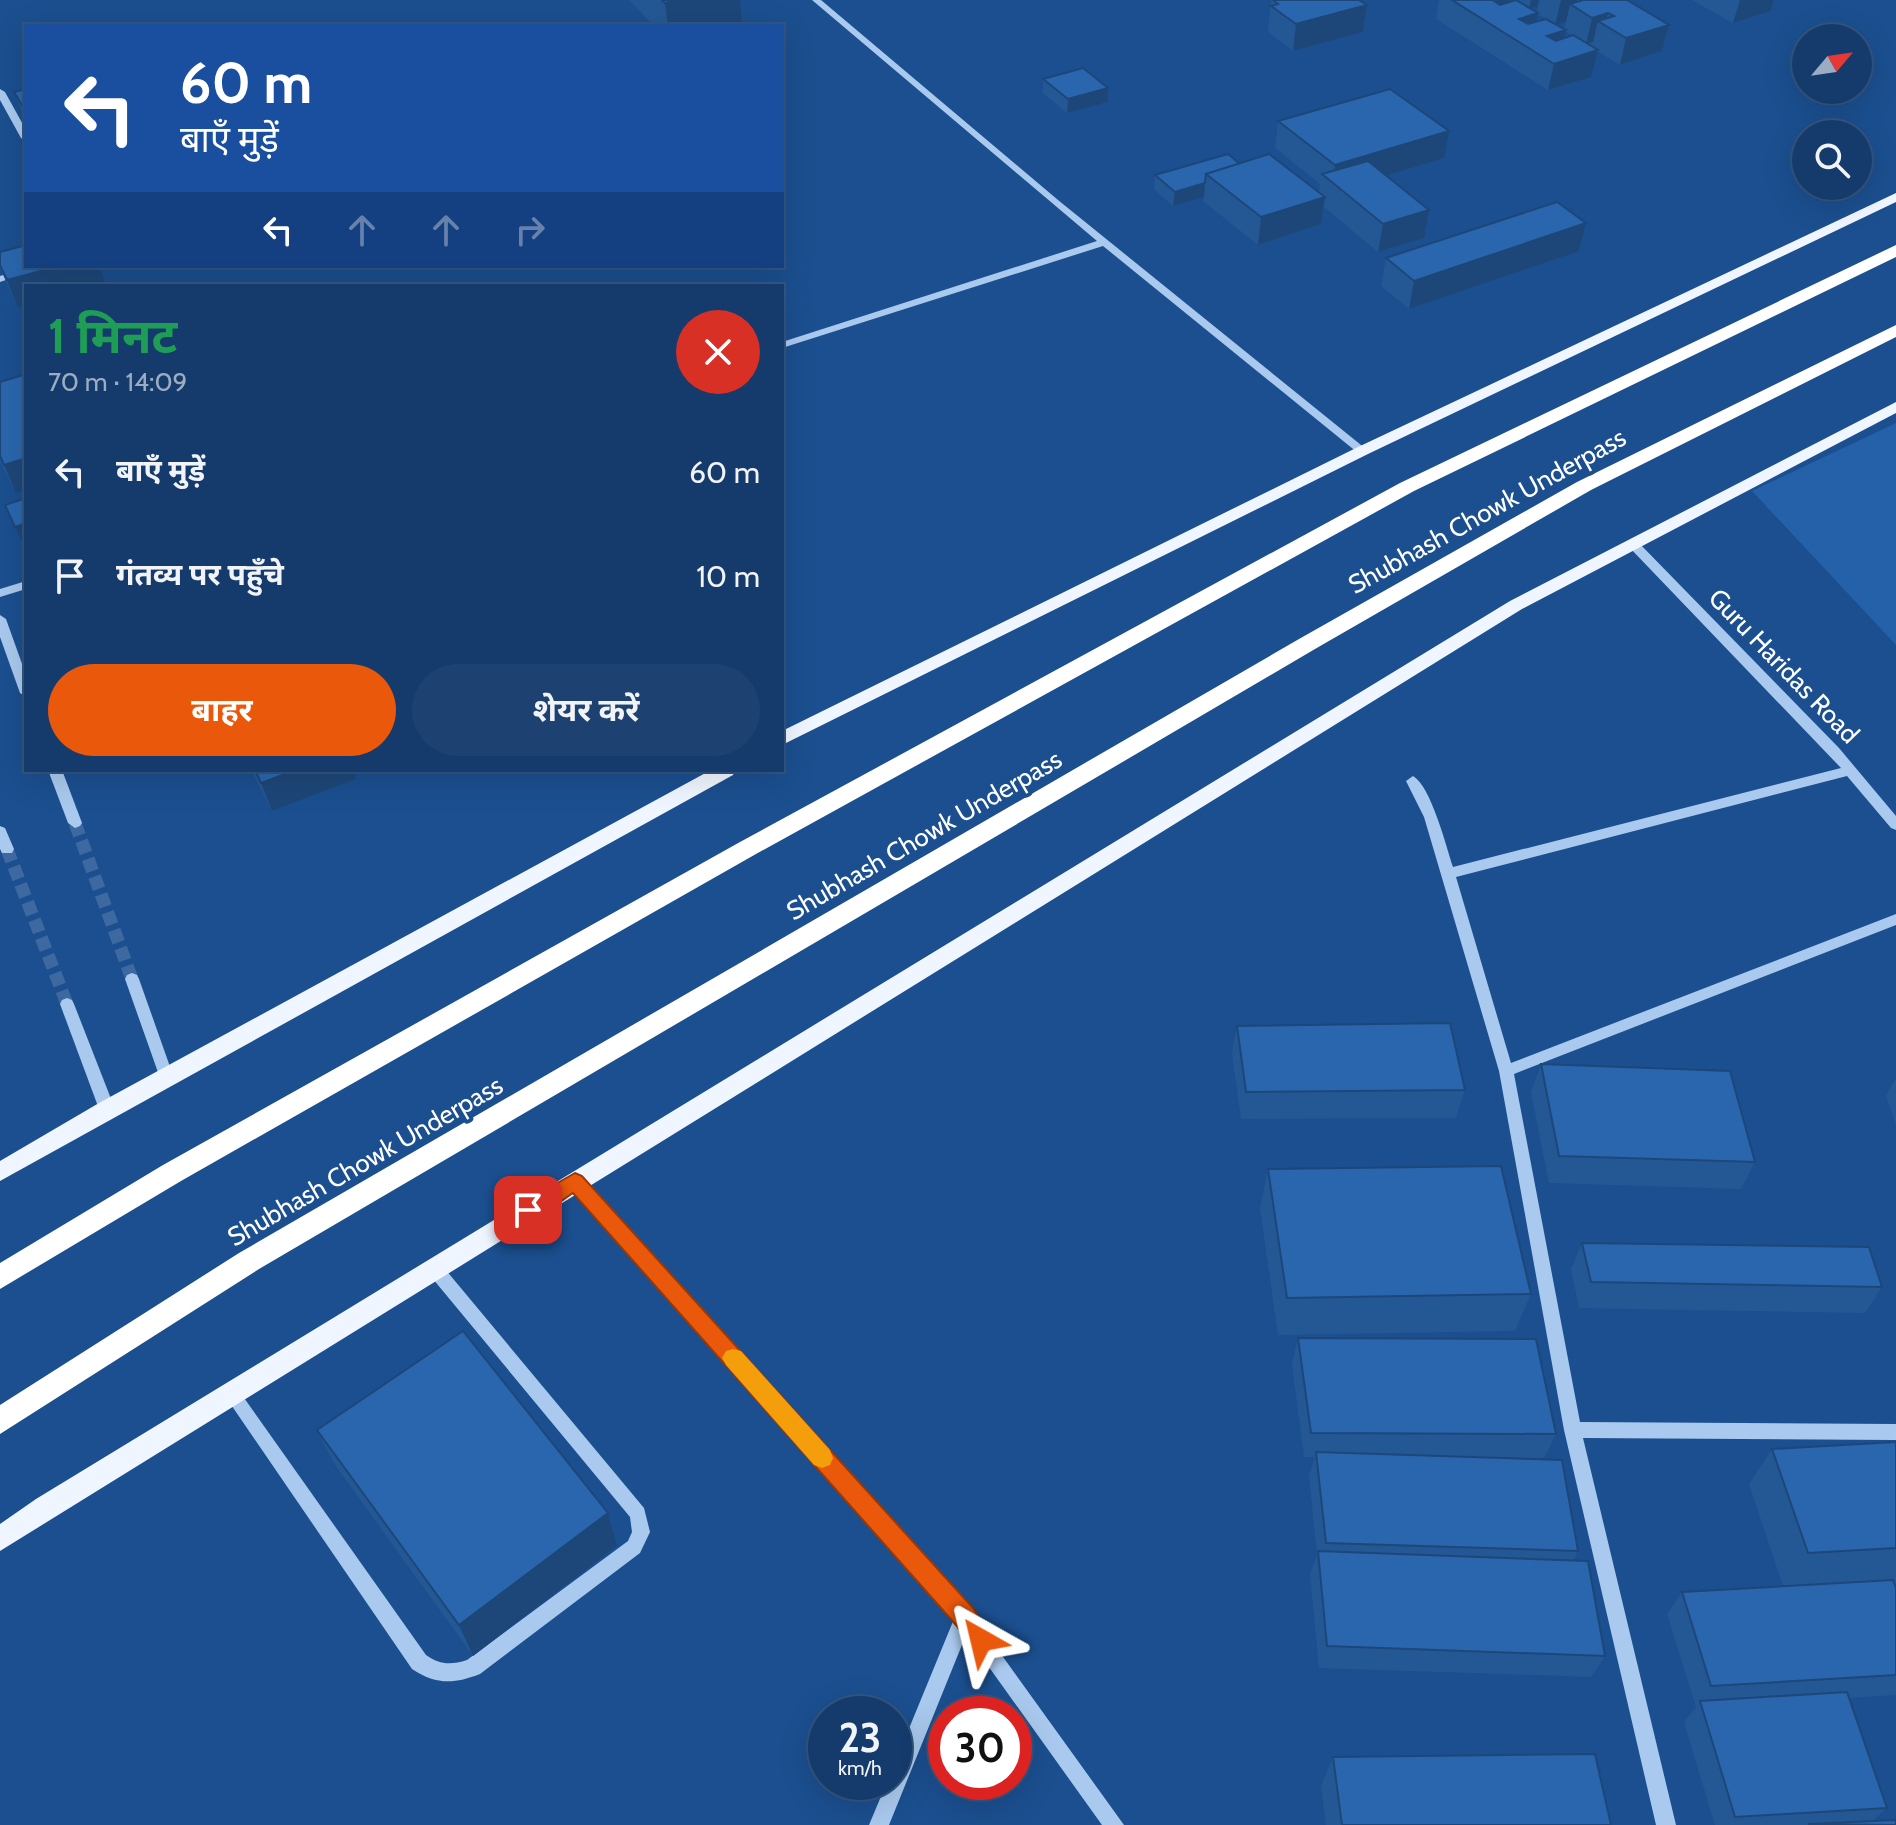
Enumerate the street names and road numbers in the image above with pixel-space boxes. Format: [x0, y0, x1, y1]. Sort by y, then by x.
street label: Shubhash Chowk Underpass [1343, 421, 1632, 601]
street label: Guru Haridas Road [1702, 582, 1866, 750]
street label: Shubhash Chowk Underpass [781, 743, 1068, 927]
street label: Shubhash Chowk Underpass [222, 1069, 509, 1253]

